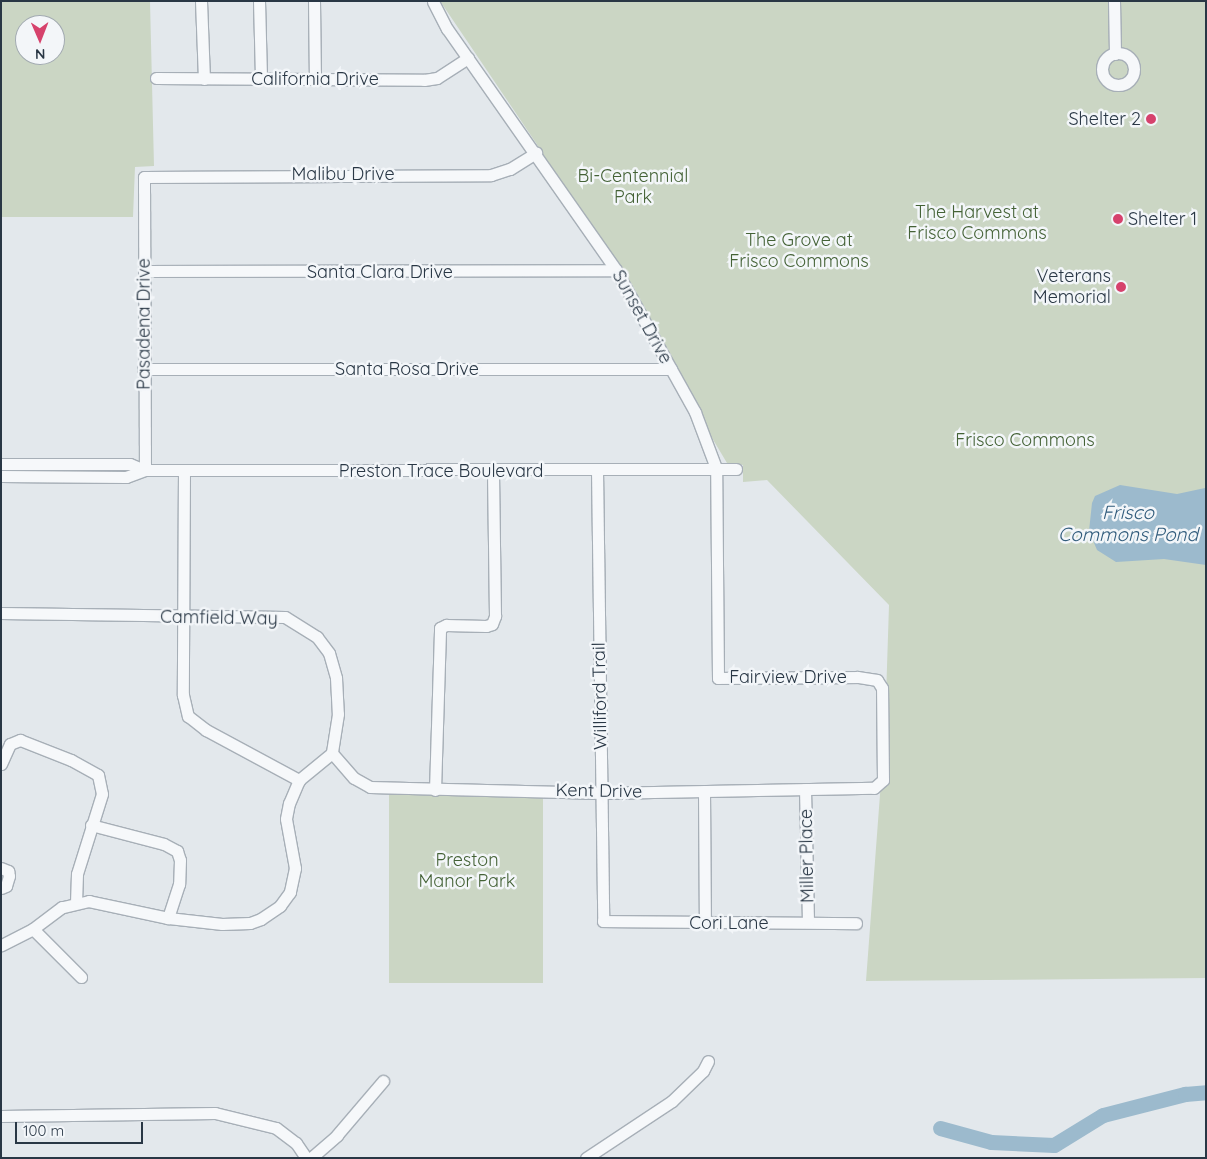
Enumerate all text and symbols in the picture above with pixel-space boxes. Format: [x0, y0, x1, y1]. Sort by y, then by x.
north arrow [15, 15, 65, 65]
text: N [35, 45, 46, 63]
street label: California Drive [251, 68, 379, 90]
place label: Shelter 2 [1068, 108, 1141, 130]
marker: Shelter 2 [1145, 113, 1157, 125]
street label: Malibu Drive [291, 163, 395, 185]
park label: Bi-Centennial Park [578, 166, 688, 208]
park label: The Harvest at Frisco Commons [907, 202, 1047, 244]
place label: Shelter 1 [1128, 208, 1197, 230]
marker: Shelter 1 [1112, 213, 1124, 225]
park label: The Grove at Frisco Commons [729, 230, 869, 272]
street label: Pasadena Drive [133, 258, 155, 390]
street label: Santa Clara Drive [307, 261, 453, 283]
street label: Sunset Drive [607, 266, 677, 368]
place label: Veterans Memorial [1033, 266, 1111, 308]
marker: Veterans Memorial [1115, 281, 1127, 293]
street label: Santa Rosa Drive [335, 358, 479, 380]
park label: Frisco Commons [955, 429, 1095, 451]
street label: Preston Trace Boulevard [339, 460, 543, 482]
water label: Frisco Commons Pond [1058, 502, 1198, 546]
street label: Camfield Way [160, 606, 278, 630]
street label: Williford Trail [588, 642, 612, 750]
street label: Fairview Drive [729, 666, 847, 688]
street label: Kent Drive [555, 779, 643, 803]
street label: Miller Place [795, 809, 819, 903]
park label: Preston Manor Park [418, 850, 516, 892]
street label: Cori Lane [689, 912, 769, 934]
scale bar [18, 1112, 145, 1144]
text: 100 m [23, 1121, 64, 1140]

